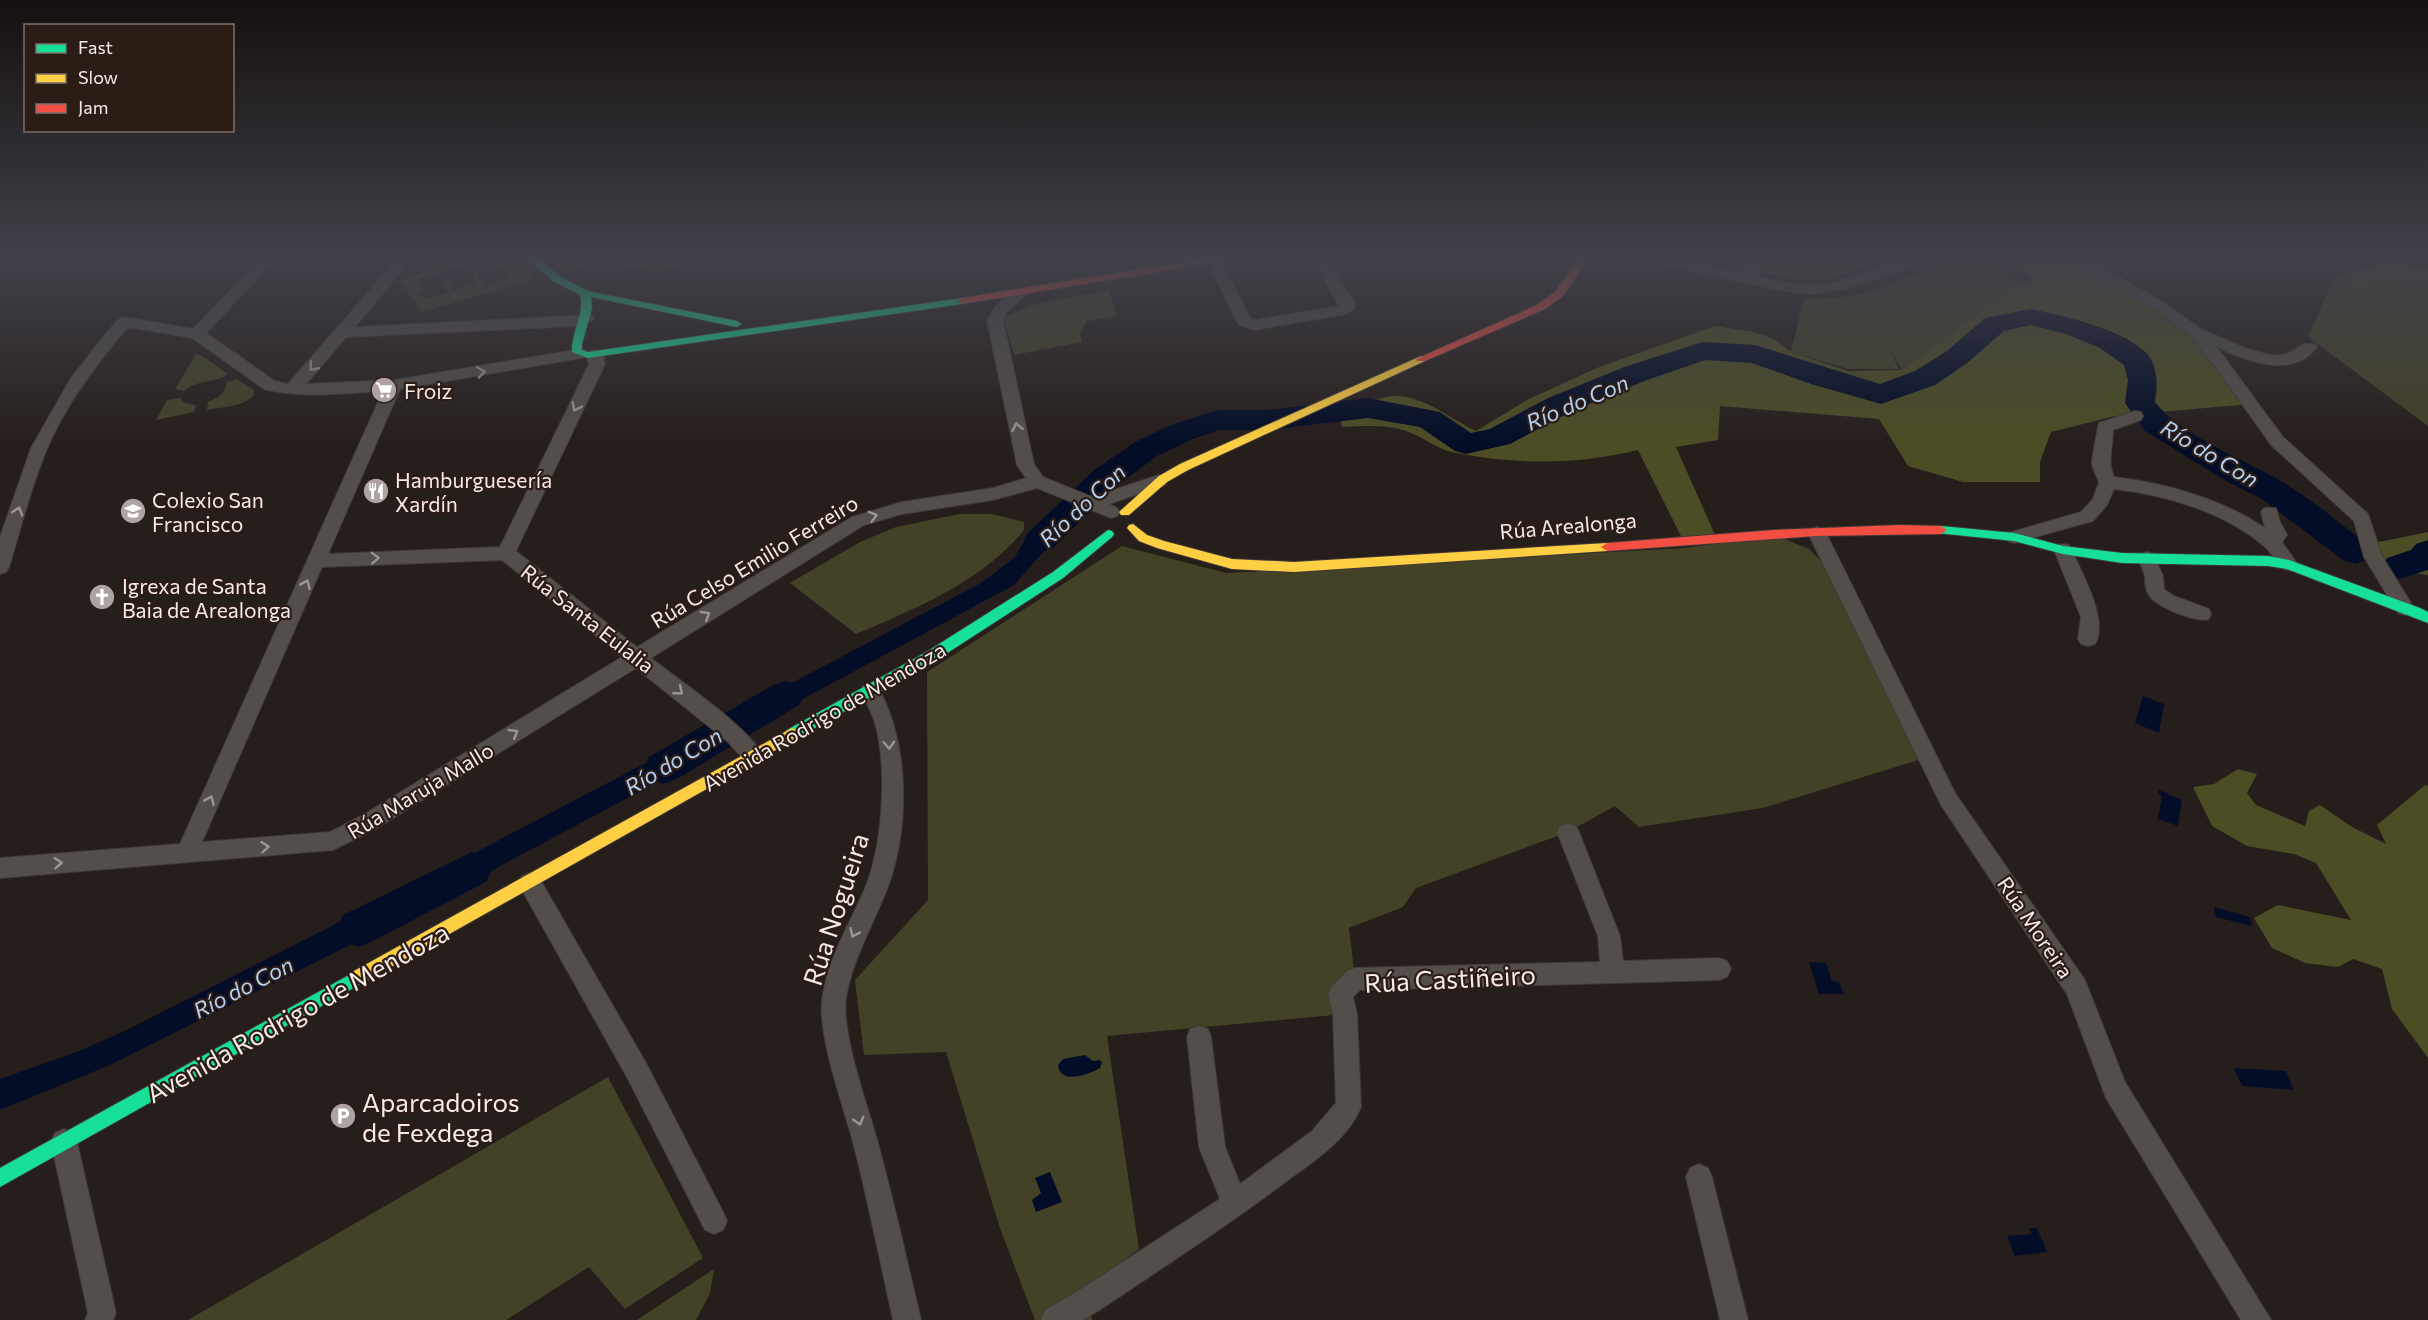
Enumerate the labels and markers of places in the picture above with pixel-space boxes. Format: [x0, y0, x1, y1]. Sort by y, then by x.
supermarket icon: Froiz [369, 375, 399, 405]
place label: Froiz [404, 378, 452, 403]
place label: Hamburguesería Xardín [395, 467, 552, 516]
restaurant icon: Hamburguesería Xardín [361, 476, 391, 506]
place label: Colexio San Francisco [152, 487, 264, 536]
school or university icon: Colexio San Francisco [118, 496, 148, 526]
place label: Igrexa de Santa Baia de Arealonga [122, 573, 291, 622]
church icon: Igrexa de Santa Baia de Arealonga [87, 582, 117, 612]
place label: Aparcadoiros de Fexdega [362, 1086, 520, 1147]
parking icon: Aparcadoiros de Fexdega [328, 1101, 358, 1131]

